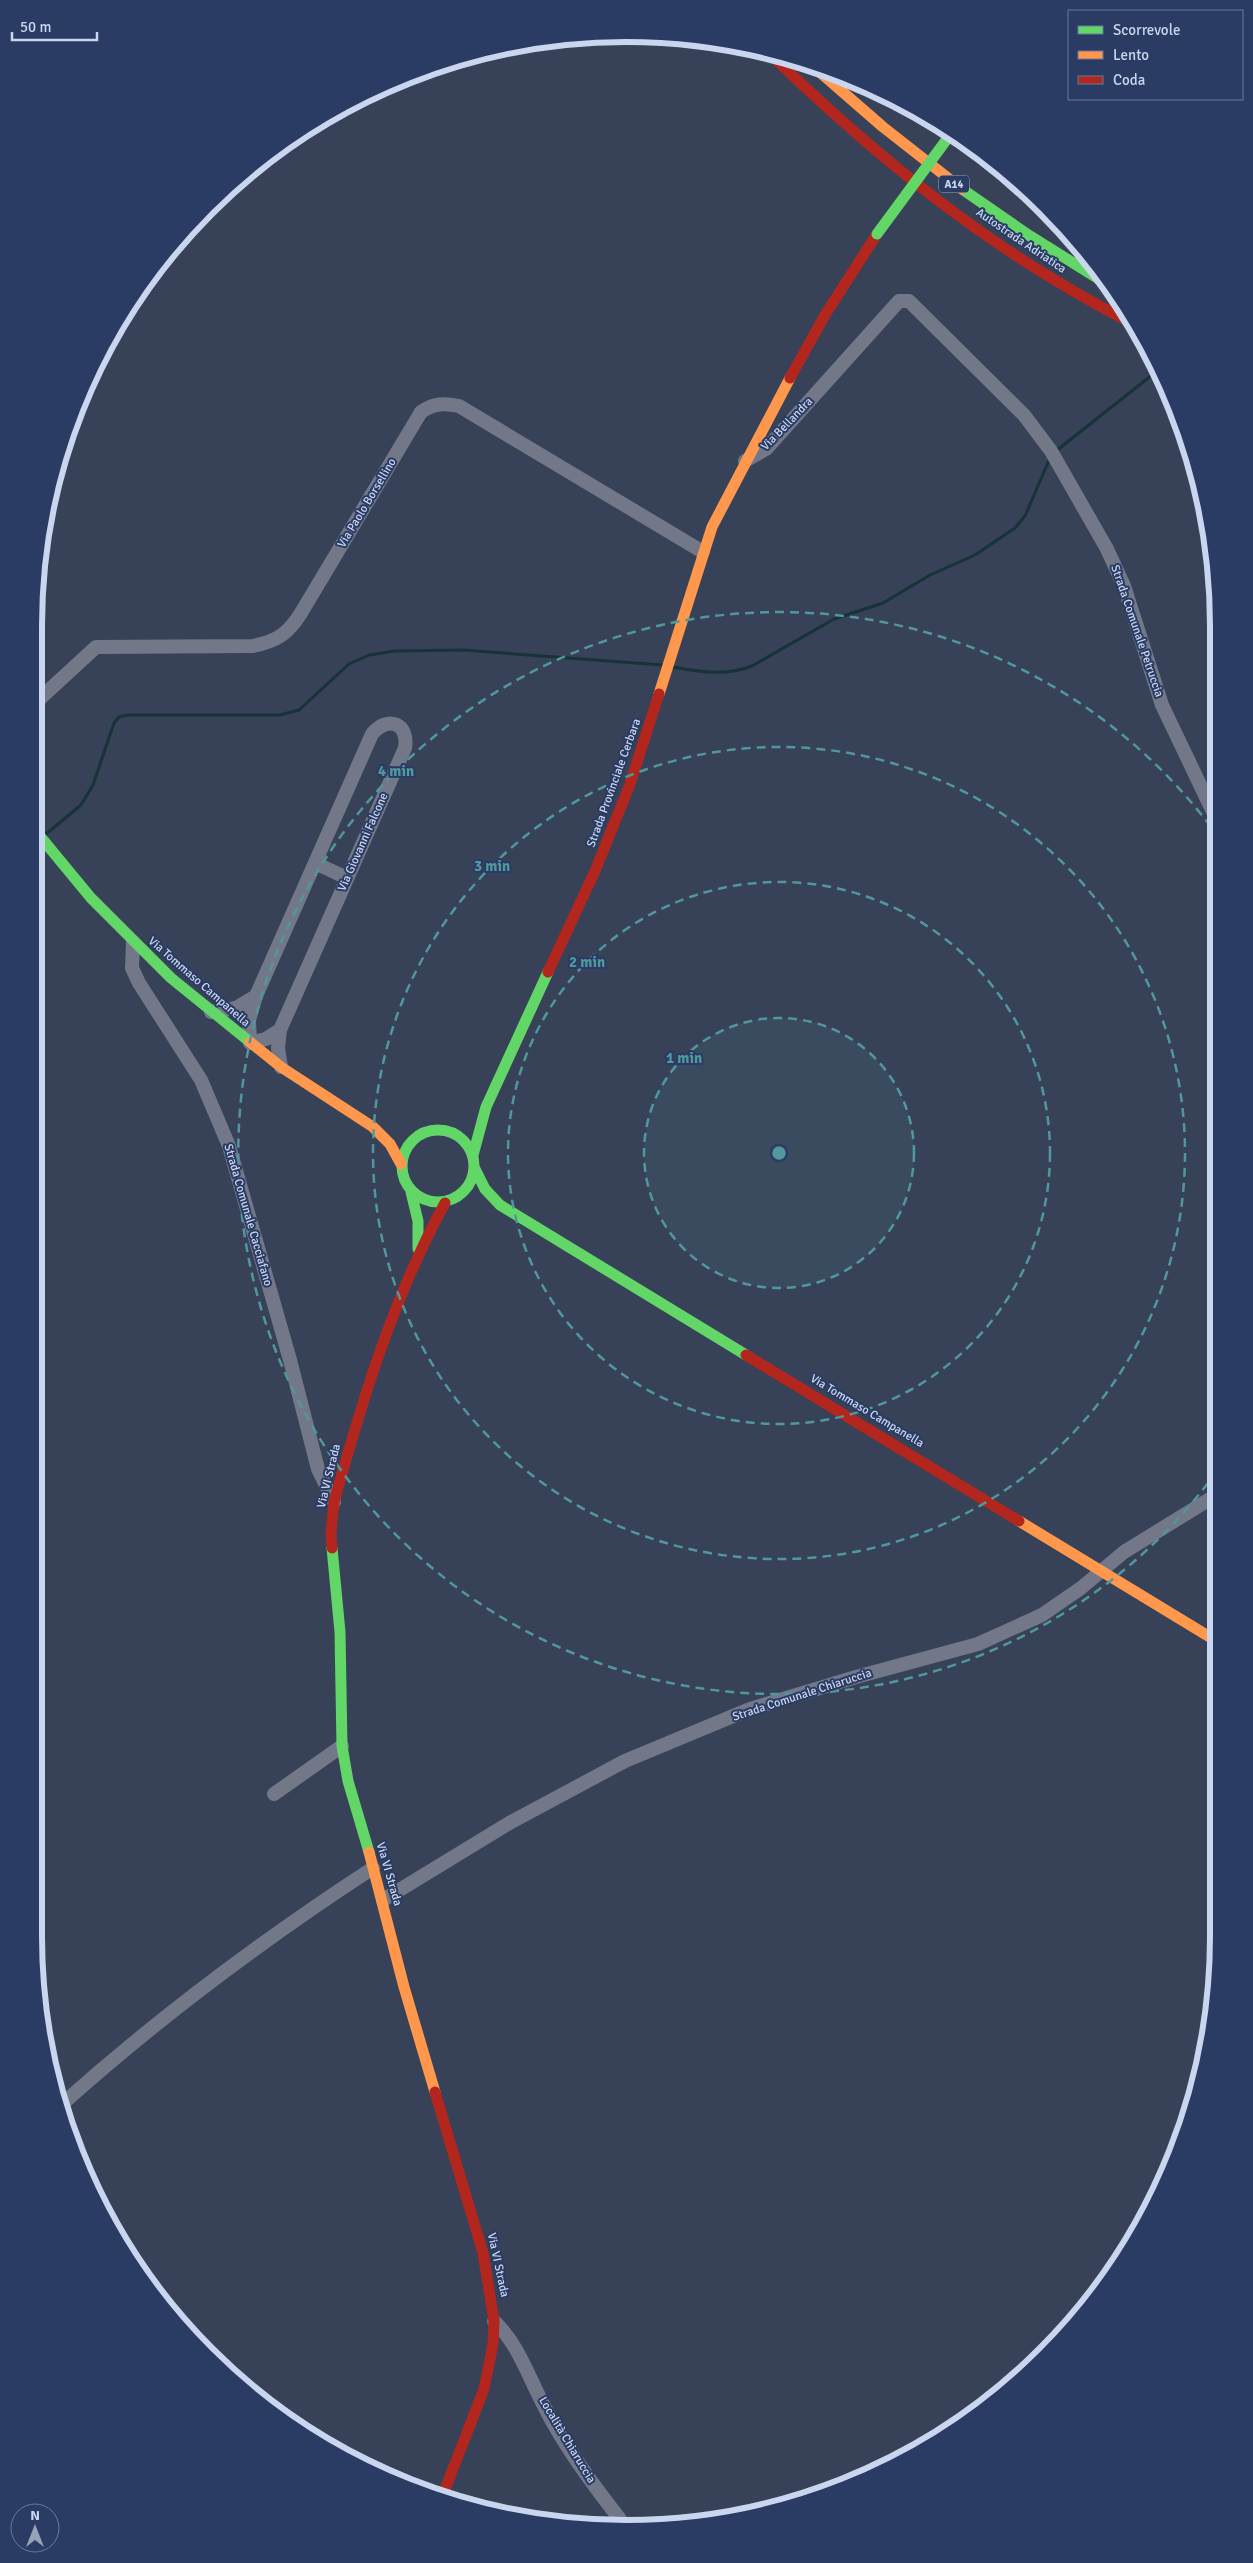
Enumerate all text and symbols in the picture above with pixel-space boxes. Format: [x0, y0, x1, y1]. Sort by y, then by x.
scale bar [12, 10, 98, 42]
legend [1068, 10, 1243, 100]
text: 50 m [20, 18, 51, 36]
text: Scorrevole [1113, 21, 1180, 39]
text: Lento [1113, 46, 1149, 64]
text: Coda [1113, 71, 1145, 89]
road number: A14 [939, 175, 969, 192]
street label: Autostrada Adriatica [973, 205, 1069, 277]
street label: Via Bellandra [758, 394, 816, 454]
street label: Via Paolo Borsellino [334, 455, 400, 551]
street label: Strada Comunale Petruccia [1107, 563, 1167, 699]
street label: Strada Provinciale Cerbara [584, 717, 644, 849]
text: 4 min [378, 762, 414, 780]
street label: Via Giovanni Falcone [335, 790, 391, 894]
text: 3 min [474, 857, 510, 875]
street label: Via Tommaso Campanella [145, 934, 253, 1030]
text: 2 min [569, 953, 605, 971]
text: 1 min [666, 1049, 702, 1067]
street label: Strada Comunale Cacciafano [220, 1142, 276, 1288]
centre of rings [770, 1144, 788, 1162]
street label: Via Tommaso Campanella [807, 1371, 927, 1451]
street label: Via VI Strada [314, 1442, 344, 1510]
street label: Strada Comunale Chiaruccia [731, 1665, 873, 1725]
street label: Via VI Strada [373, 1840, 405, 1908]
street label: Via VI Strada [484, 2231, 512, 2299]
street label: Località Chiaruccia [535, 2394, 599, 2486]
north arrow [10, 2503, 60, 2553]
text: N [30, 2507, 40, 2524]

